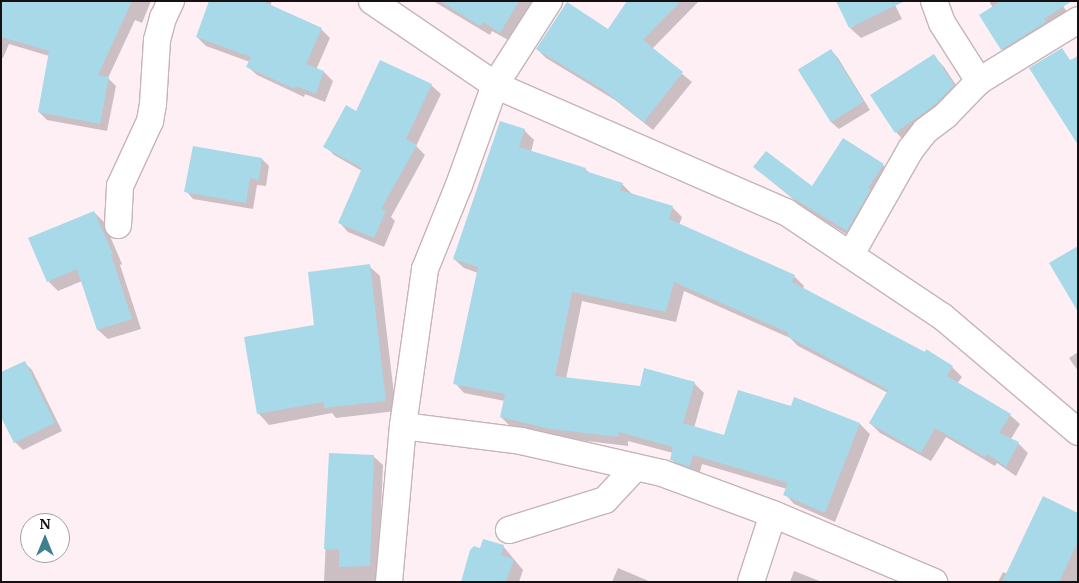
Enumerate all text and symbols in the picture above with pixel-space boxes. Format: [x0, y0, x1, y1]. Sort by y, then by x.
north arrow [20, 513, 70, 563]
text: N [39, 515, 51, 533]

